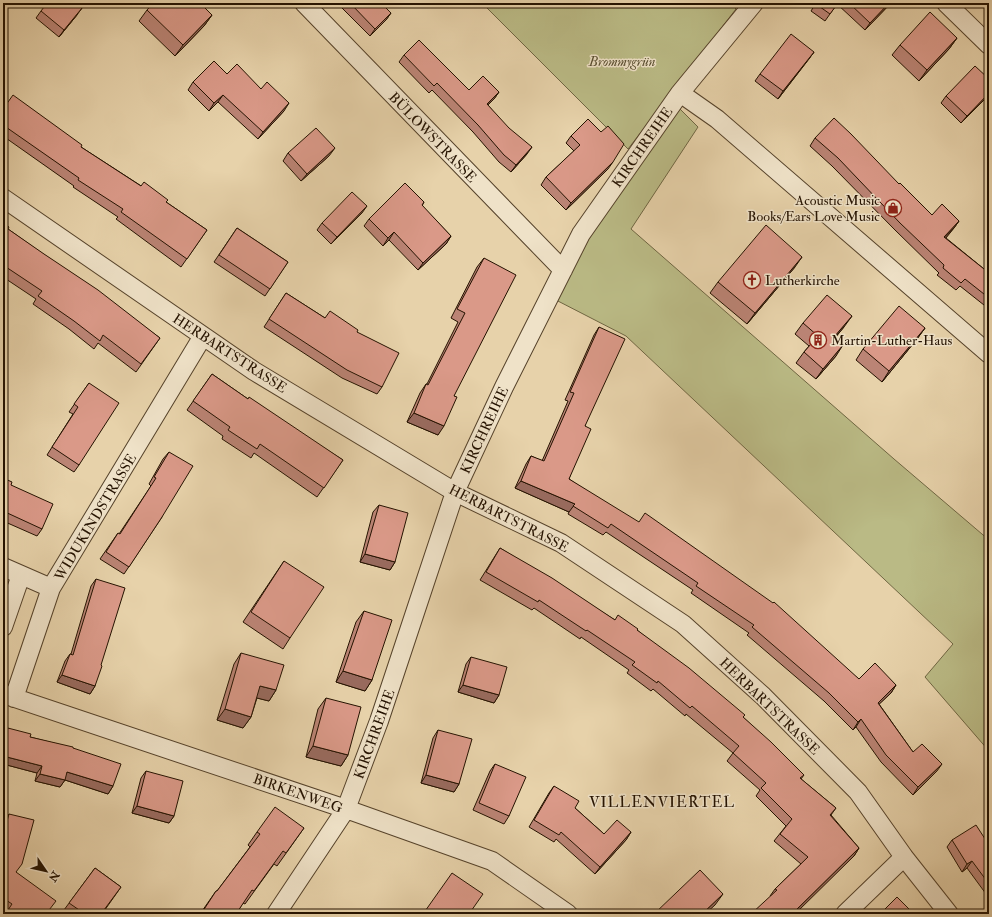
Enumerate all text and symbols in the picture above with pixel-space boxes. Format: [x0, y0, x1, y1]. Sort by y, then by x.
park label: Brommygrün [588, 53, 656, 70]
street label: BÜLOWSTRASSE [385, 89, 480, 186]
street label: KIRCHREIHE [608, 104, 676, 191]
place label: Acoustic Music Books/Ears Love Music [747, 192, 880, 225]
shop icon: Acoustic Music Books/Ears Love Music [883, 198, 903, 218]
church icon: Lutherkirche [742, 270, 762, 290]
place label: Lutherkirche [765, 272, 840, 289]
street label: HERBARTSTRASSE [170, 310, 290, 397]
building icon: Martin-Luther-Haus [808, 330, 828, 350]
place label: Martin-Luther-Haus [831, 332, 953, 349]
street label: KIRCHREIHE [457, 384, 512, 477]
street label: WIDUKINDSTRASSE [50, 451, 140, 585]
street label: HERBARTSTRASSE [446, 481, 572, 556]
street label: HERBARTSTRASSE [716, 654, 823, 759]
street label: KIRCHREIHE [350, 687, 399, 781]
street label: BIRKENWEG [251, 770, 345, 817]
district label: VILLENVIERTEL [589, 793, 735, 812]
north arrow [26, 851, 66, 891]
text: N [45, 868, 63, 885]

